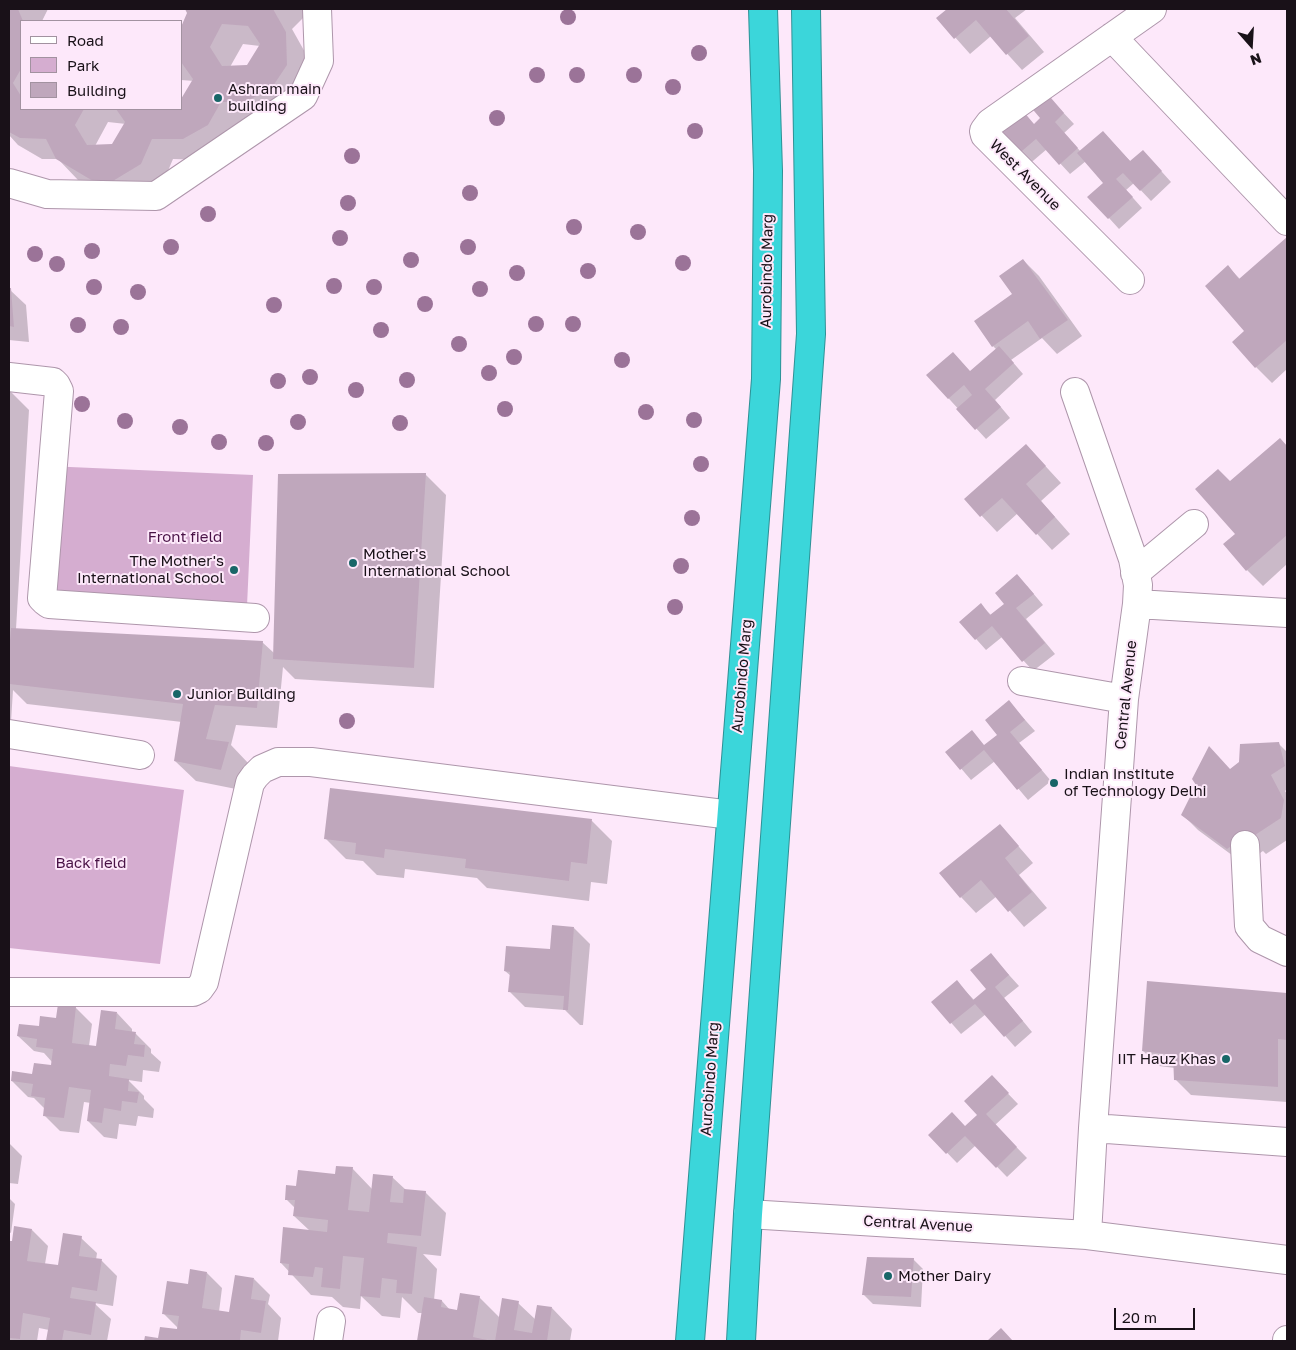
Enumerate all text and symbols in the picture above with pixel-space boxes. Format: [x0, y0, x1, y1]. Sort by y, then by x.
legend [20, 20, 182, 110]
north arrow [1226, 20, 1276, 70]
text: Road [67, 31, 104, 49]
text: N [1248, 50, 1264, 69]
text: Park [67, 56, 99, 74]
place label: Ashram main building [228, 80, 321, 115]
text: Building [67, 81, 127, 99]
marker: Ashram main building [212, 92, 224, 104]
street label: West Avenue [986, 136, 1064, 214]
street label: Aurobindo Marg [757, 214, 777, 328]
park label: Front field [148, 528, 222, 546]
place label: Mother's International School [363, 545, 510, 580]
place label: The Mother's International School [77, 552, 224, 587]
marker: Mother's International School [347, 557, 359, 569]
marker: The Mother's International School [228, 564, 240, 576]
street label: Aurobindo Marg [728, 618, 756, 734]
street label: Central Avenue [1111, 640, 1141, 750]
place label: Junior Building [187, 685, 296, 703]
marker: Junior Building [171, 688, 183, 700]
place label: Indian Institute of Technology Delhi [1064, 765, 1207, 800]
marker: Indian Institute of Technology Delhi [1048, 777, 1060, 789]
park label: Back field [56, 854, 126, 872]
street label: Aurobindo Marg [697, 1021, 723, 1137]
place label: IIT Hauz Khas [1117, 1050, 1216, 1068]
marker: IIT Hauz Khas [1220, 1053, 1232, 1065]
street label: Central Avenue [863, 1212, 973, 1236]
place label: Mother Dairy [898, 1267, 991, 1285]
marker: Mother Dairy [882, 1270, 894, 1282]
scale bar [1116, 1298, 1197, 1330]
text: 20 m [1122, 1308, 1157, 1326]

